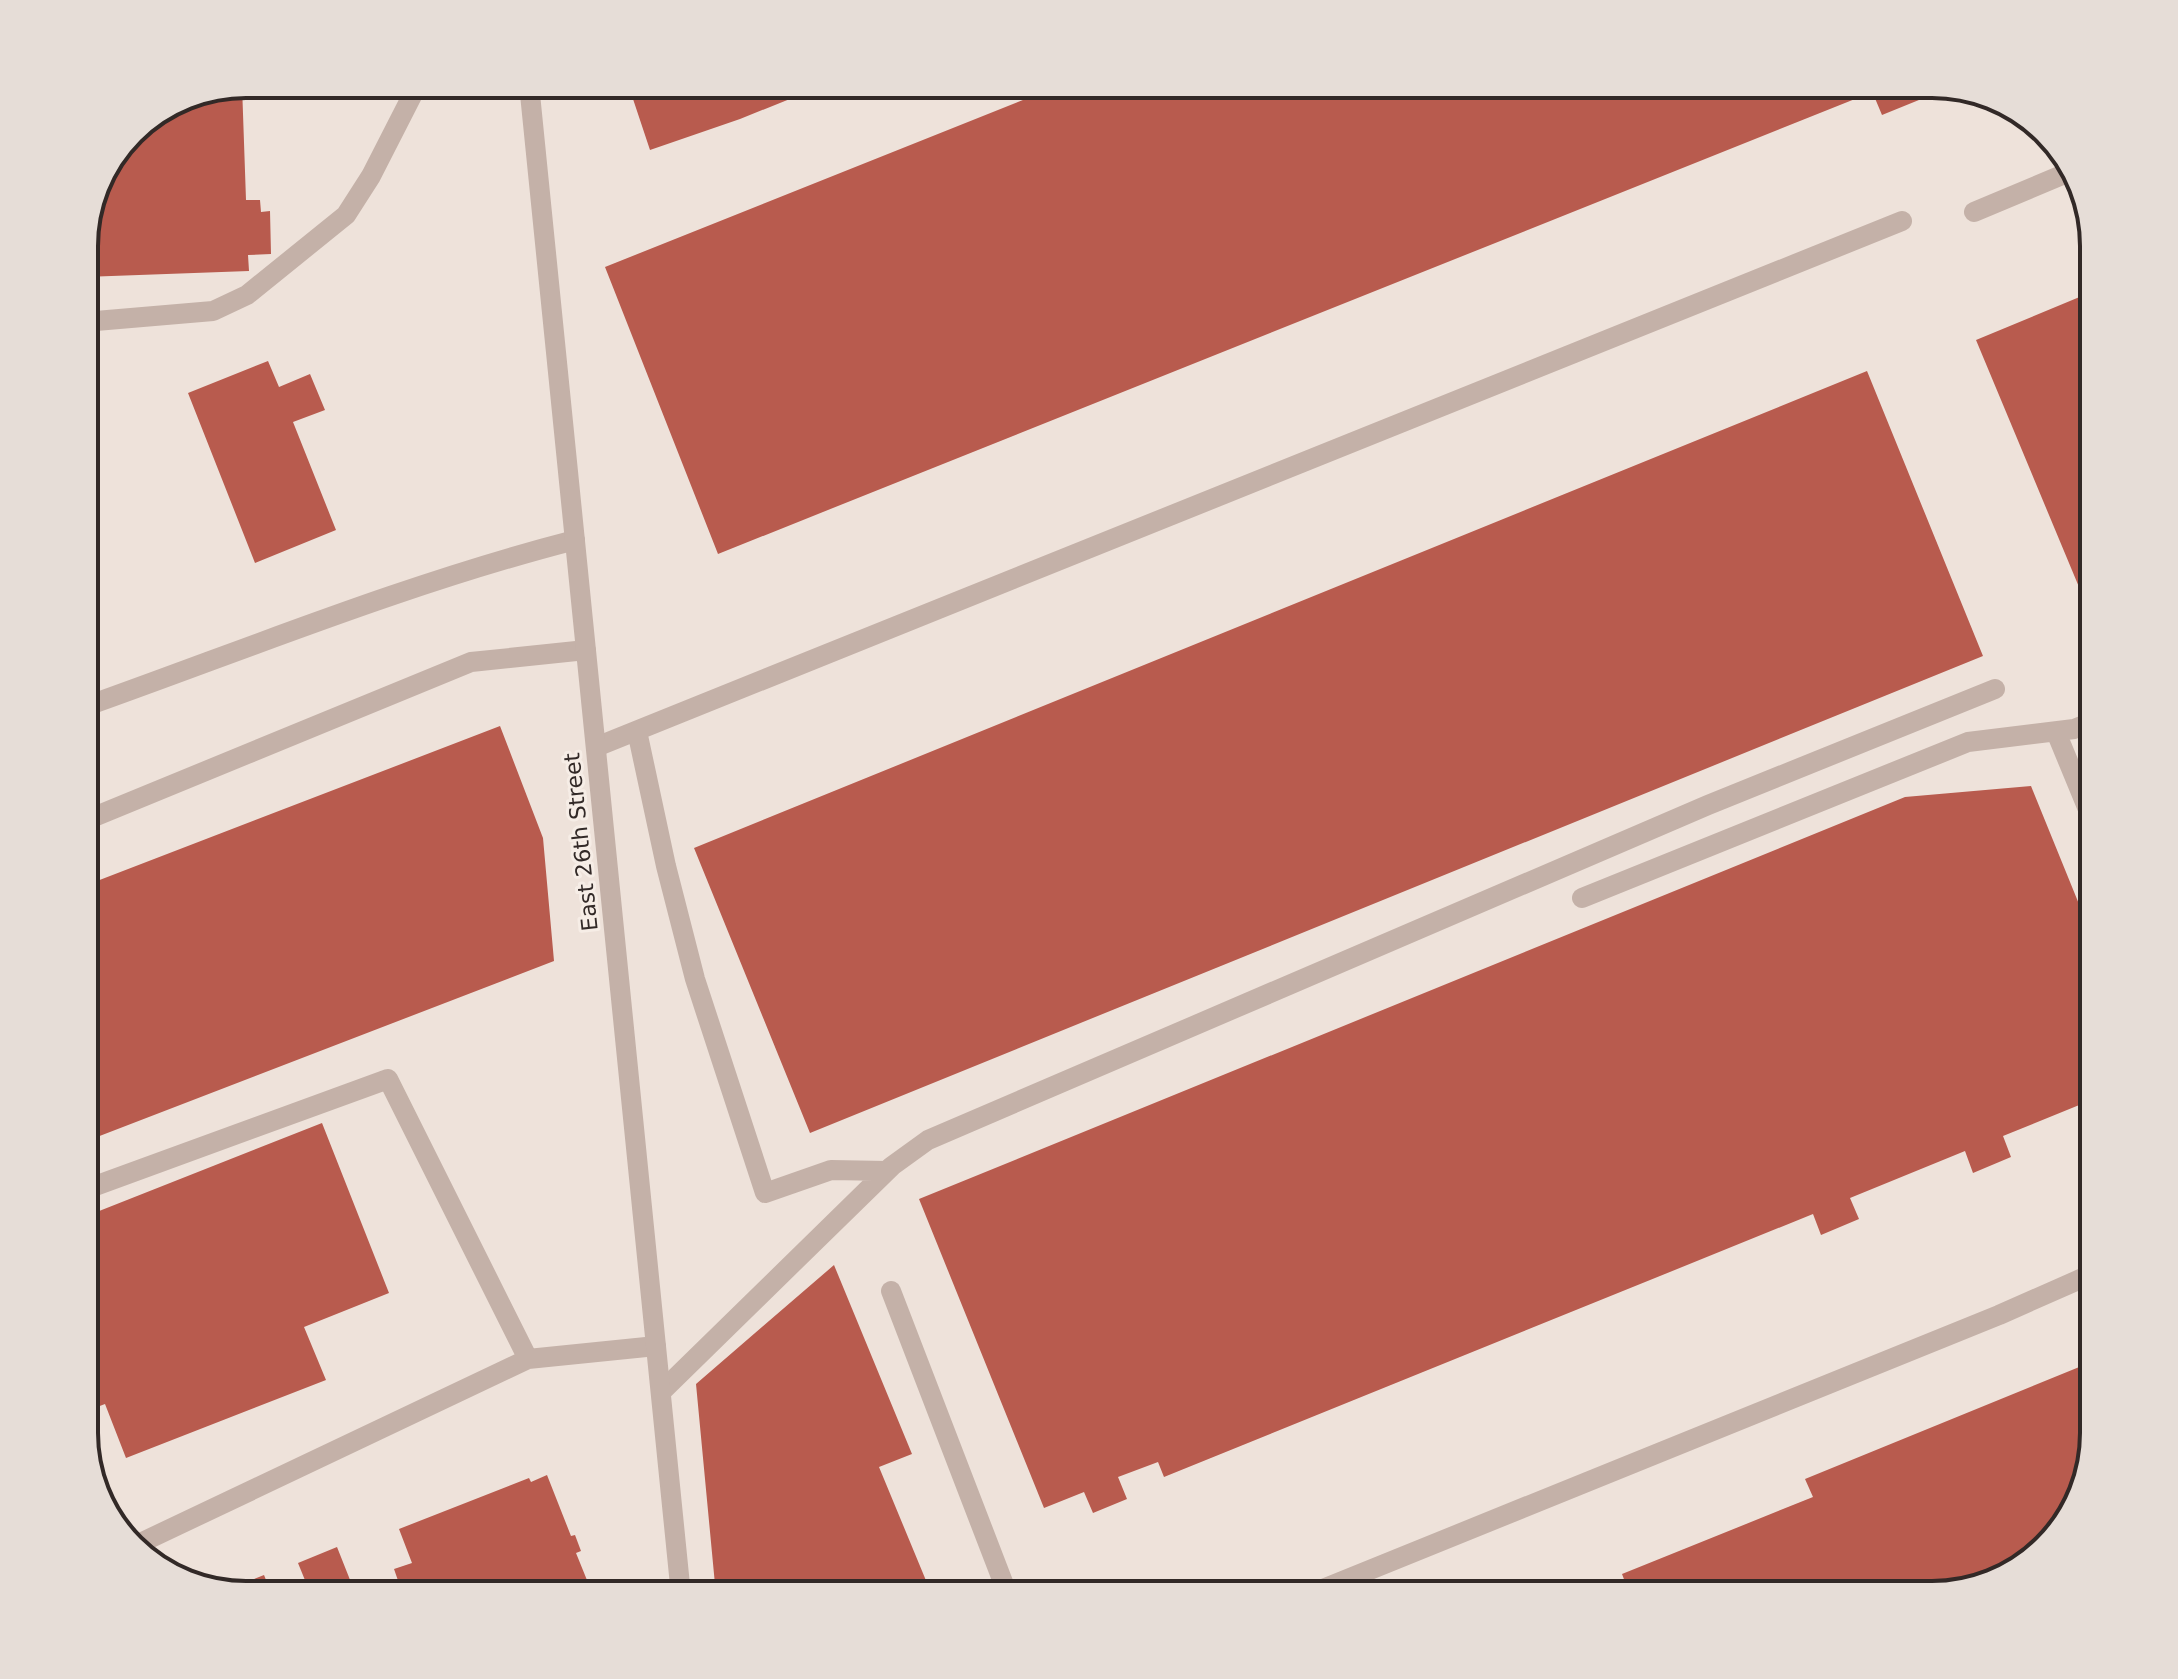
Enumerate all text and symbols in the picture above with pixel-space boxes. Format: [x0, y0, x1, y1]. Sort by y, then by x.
street label: East 26th Street [559, 751, 603, 932]

